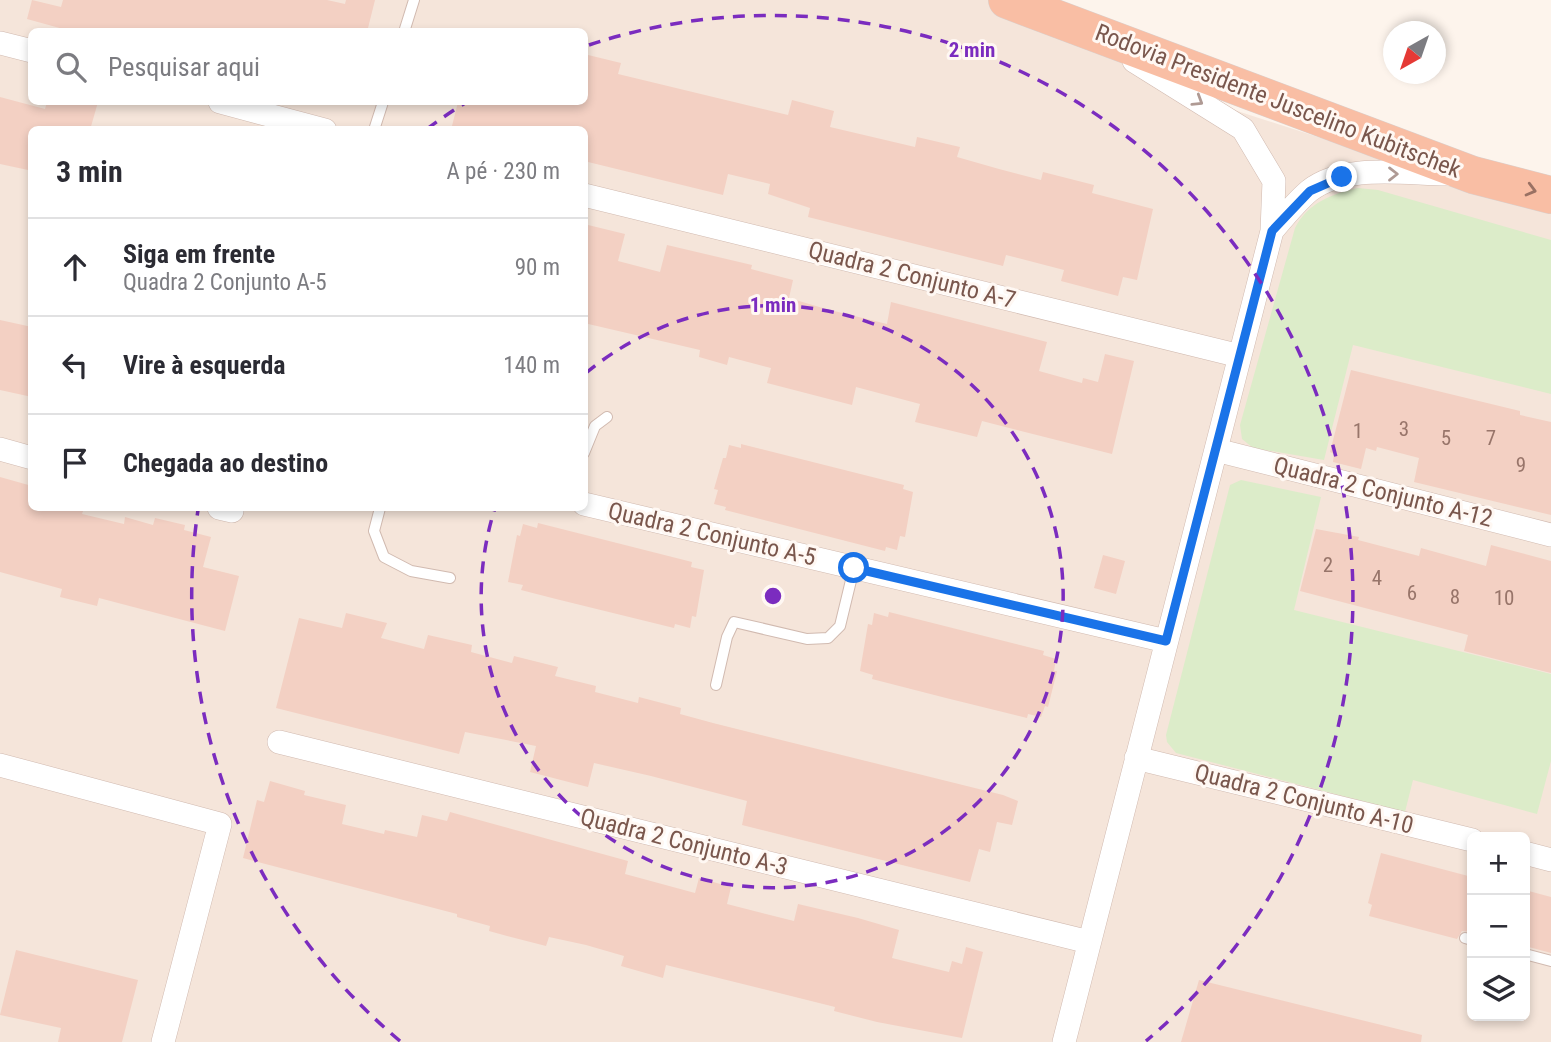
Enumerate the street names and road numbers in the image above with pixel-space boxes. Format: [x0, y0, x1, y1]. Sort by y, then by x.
street label: Rodovia Presidente Juscelino Kubitschek [1091, 18, 1465, 184]
street label: Quadra 2 Conjunto A-7 [805, 236, 1019, 314]
street label: Quadra 2 Conjunto A-12 [1271, 451, 1495, 533]
street label: Quadra 2 Conjunto A-5 [605, 496, 819, 572]
street label: Quadra 2 Conjunto A-10 [1192, 758, 1416, 840]
street label: Quadra 2 Conjunto A-3 [577, 803, 791, 881]

